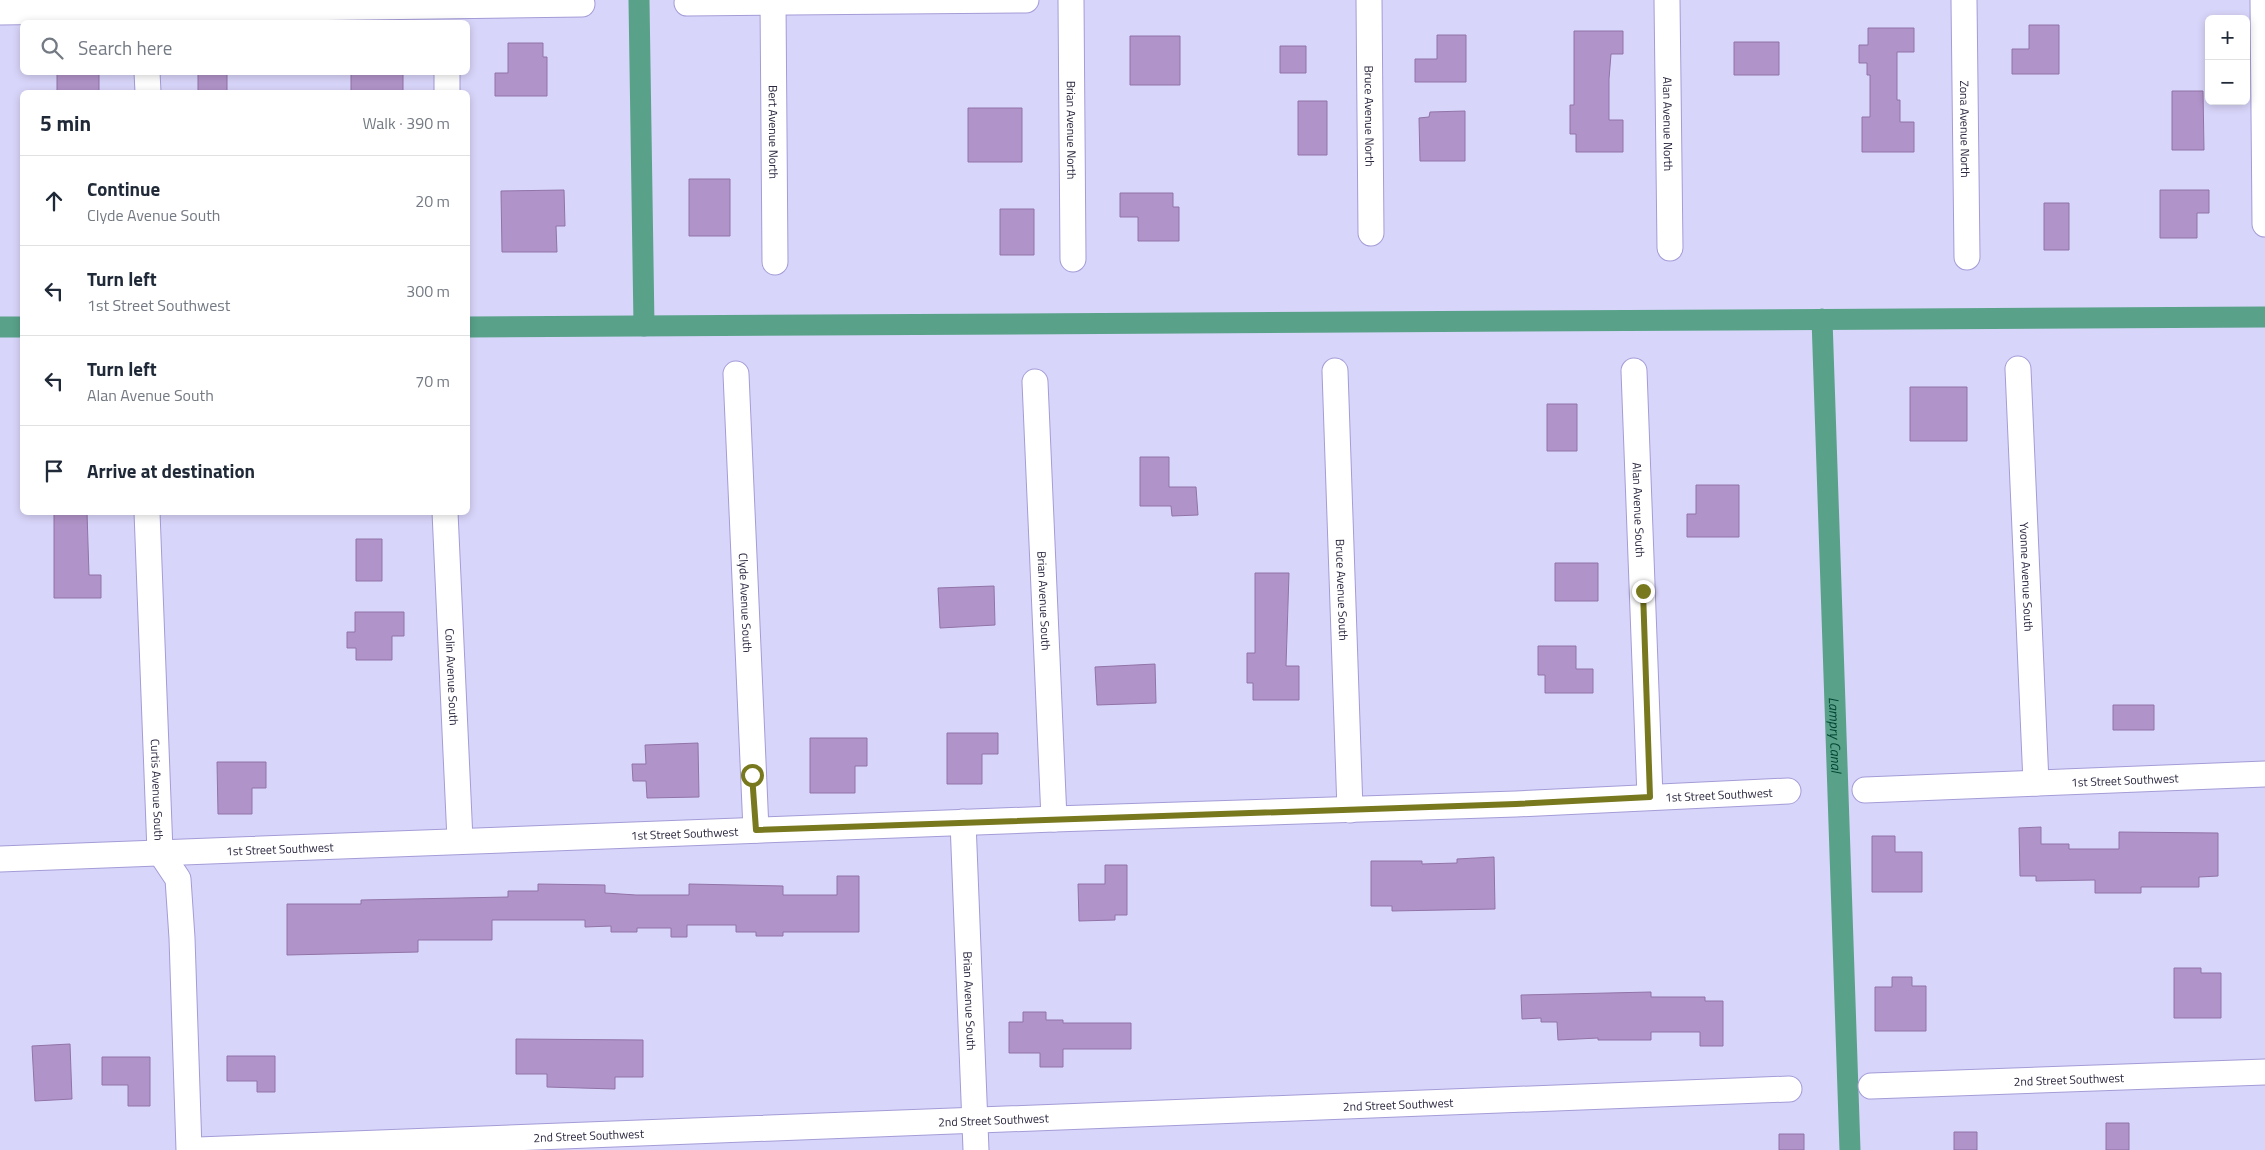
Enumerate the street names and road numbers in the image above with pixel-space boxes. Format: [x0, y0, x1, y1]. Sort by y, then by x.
street label: Bruce Avenue North [1360, 65, 1380, 167]
street label: Alan Avenue North [1658, 77, 1679, 171]
street label: Zona Avenue North [1955, 80, 1976, 178]
street label: Brian Avenue North [1062, 81, 1082, 179]
street label: Bert Avenue North [764, 85, 784, 179]
street label: Alan Avenue South [1628, 462, 1650, 558]
street label: Yvonne Avenue South [2015, 522, 2039, 632]
street label: Bruce Avenue South [1331, 539, 1354, 641]
street label: Brian Avenue South [1033, 551, 1056, 651]
street label: Clyde Avenue South [734, 552, 758, 653]
street label: Colin Avenue South [441, 628, 464, 726]
street label: Curtis Avenue South [146, 738, 169, 841]
street label: 1st Street Southwest [2071, 768, 2180, 791]
street label: 1st Street Southwest [1665, 782, 1774, 806]
street label: 1st Street Southwest [630, 821, 739, 845]
street label: 1st Street Southwest [226, 837, 335, 860]
street label: Brian Avenue South [959, 951, 982, 1051]
street label: 2nd Street Southwest [2013, 1067, 2125, 1090]
street label: 2nd Street Southwest [1342, 1092, 1455, 1116]
street label: 2nd Street Southwest [938, 1108, 1050, 1131]
street label: 2nd Street Southwest [533, 1123, 645, 1147]

